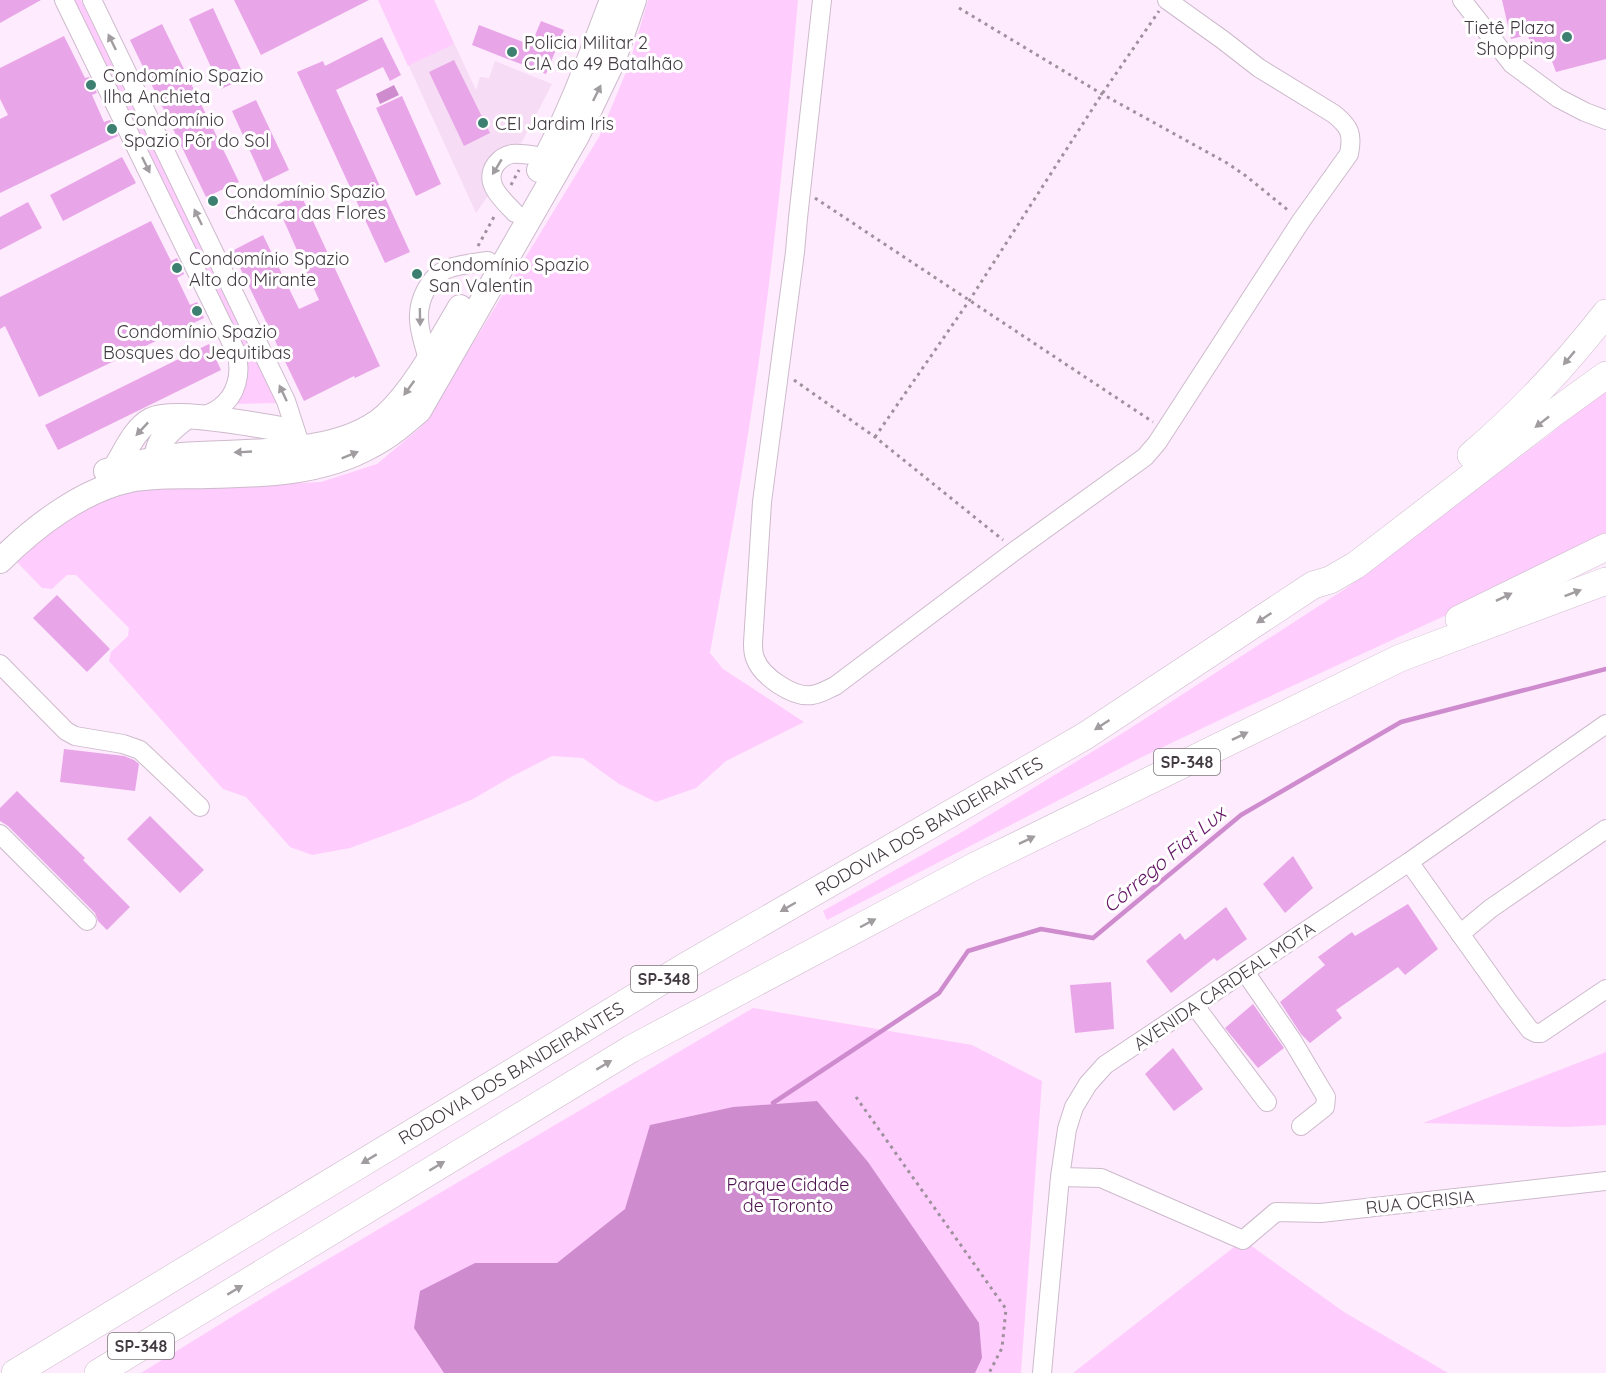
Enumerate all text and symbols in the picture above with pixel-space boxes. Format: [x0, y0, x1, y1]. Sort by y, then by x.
place label: Tietê Plaza Shopping [1464, 16, 1555, 60]
marker: Tietê Plaza Shopping [1560, 30, 1574, 44]
place label: Policia Militar 2 CIA do 49 Batalhão [524, 31, 683, 75]
one-way arrow [108, 34, 117, 51]
marker: Policia Militar 2 CIA do 49 Batalhão [505, 45, 519, 59]
place label: Condomínio Spazio Ilha Anchieta [103, 64, 263, 108]
marker: Condomínio Spazio Ilha Anchieta [84, 78, 98, 92]
one-way arrow [593, 85, 602, 102]
place label: Condomínio Spazio Pôr do Sol [124, 108, 269, 152]
place label: CEI Jardim Iris [495, 112, 614, 135]
marker: CEI Jardim Iris [476, 116, 490, 130]
marker: Condomínio Spazio Pôr do Sol [105, 122, 119, 136]
one-way arrow [141, 157, 150, 174]
one-way arrow [491, 159, 502, 175]
place label: Condomínio Spazio Chácara das Flores [225, 180, 386, 224]
marker: Condomínio Spazio Chácara das Flores [206, 194, 220, 208]
one-way arrow [193, 209, 202, 226]
place label: Condomínio Spazio Alto do Mirante [189, 247, 349, 291]
place label: Condomínio Spazio San Valentin [429, 253, 589, 297]
marker: Condomínio Spazio Alto do Mirante [170, 261, 184, 275]
marker: Condomínio Spazio San Valentin [410, 267, 424, 281]
marker: Condomínio Spazio Bosques do Jequitibas [190, 304, 204, 318]
one-way arrow [416, 308, 425, 327]
place label: Condomínio Spazio Bosques do Jequitibas [103, 320, 291, 364]
one-way arrow [1563, 350, 1575, 365]
one-way arrow [403, 381, 415, 396]
one-way arrow [278, 384, 288, 402]
one-way arrow [1534, 416, 1550, 428]
one-way arrow [135, 422, 149, 437]
one-way arrow [234, 447, 253, 456]
one-way arrow [341, 450, 359, 459]
one-way arrow [1564, 588, 1582, 597]
one-way arrow [1496, 592, 1513, 601]
one-way arrow [1256, 612, 1273, 623]
one-way arrow [1094, 719, 1110, 730]
one-way arrow [1232, 731, 1249, 740]
road number: SP-348 [1154, 749, 1220, 775]
street label: RODOVIA DOS BANDEIRANTES [811, 751, 1047, 901]
water label: Córrego Fiat Lux [1098, 799, 1232, 918]
one-way arrow [1019, 835, 1036, 845]
one-way arrow [779, 902, 796, 912]
street label: AVENIDA CARDEAL MOTA [1129, 916, 1319, 1055]
one-way arrow [859, 918, 877, 928]
road number: SP-348 [631, 966, 697, 992]
street label: RODOVIA DOS BANDEIRANTES [394, 996, 628, 1150]
one-way arrow [596, 1060, 612, 1071]
one-way arrow [361, 1154, 377, 1165]
one-way arrow [429, 1161, 445, 1172]
park label: Parque Cidade de Toronto [727, 1173, 849, 1217]
street label: RUA OCRISIA [1364, 1185, 1476, 1219]
one-way arrow [227, 1284, 243, 1295]
road number: SP-348 [108, 1333, 174, 1359]

